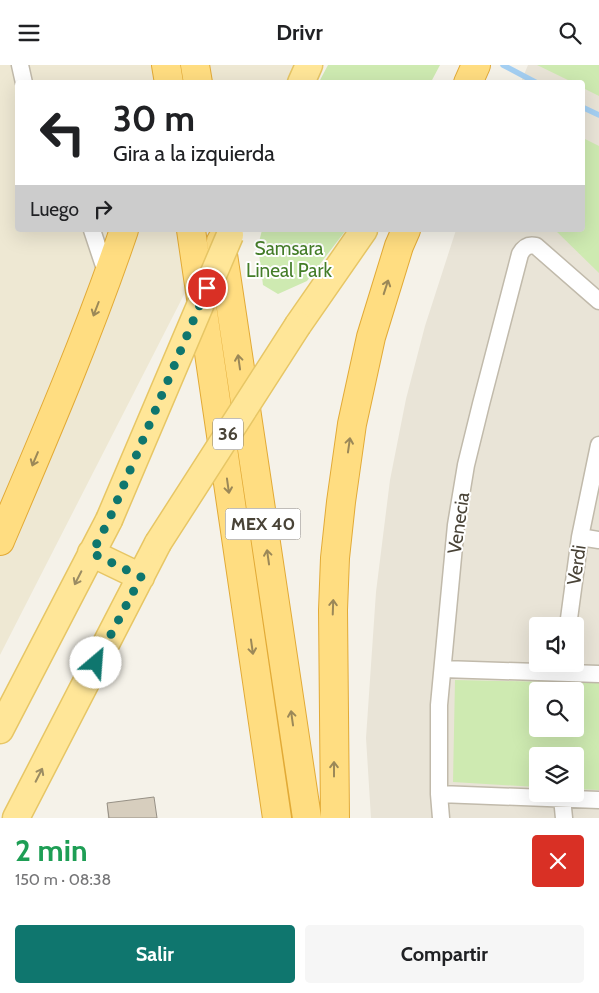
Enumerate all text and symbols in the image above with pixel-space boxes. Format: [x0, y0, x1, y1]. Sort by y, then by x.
icon: menu [15, 19, 43, 47]
text: Drivr [276, 19, 323, 46]
icon: search [556, 19, 584, 47]
text: 30 m [113, 97, 195, 140]
icon: left [30, 100, 95, 165]
text: Gira a la izquierda [113, 140, 275, 167]
icon: right [89, 195, 117, 223]
text: Luego [30, 198, 79, 221]
park label: Samsara Lineal Park [246, 237, 332, 282]
pin [186, 267, 228, 309]
icon: arrive [193, 274, 221, 302]
one-way arrow [382, 280, 392, 296]
one-way arrow [91, 301, 100, 316]
one-way arrow [234, 354, 244, 370]
road number: 36 [213, 419, 243, 449]
one-way arrow [344, 437, 354, 453]
one-way arrow [30, 452, 39, 467]
one-way arrow [224, 478, 234, 494]
street label: Venecia [443, 491, 474, 556]
road number: MEX 40 [226, 509, 300, 539]
street label: Verdi [562, 543, 591, 587]
one-way arrow [263, 549, 273, 565]
one-way arrow [73, 571, 83, 586]
one-way arrow [329, 599, 338, 615]
map controls [529, 617, 584, 802]
button: sound [529, 617, 584, 672]
position arrow [69, 636, 121, 688]
one-way arrow [247, 638, 257, 654]
button: search [529, 682, 584, 737]
one-way arrow [287, 710, 297, 726]
button: layers [529, 747, 584, 802]
one-way arrow [329, 762, 339, 778]
one-way arrow [34, 768, 44, 782]
text: 2 min [15, 832, 87, 869]
button: close [532, 835, 584, 887]
text: 150 m · 08:38 [15, 870, 111, 889]
button: Salir [15, 925, 295, 983]
button: Compartir [305, 925, 584, 983]

